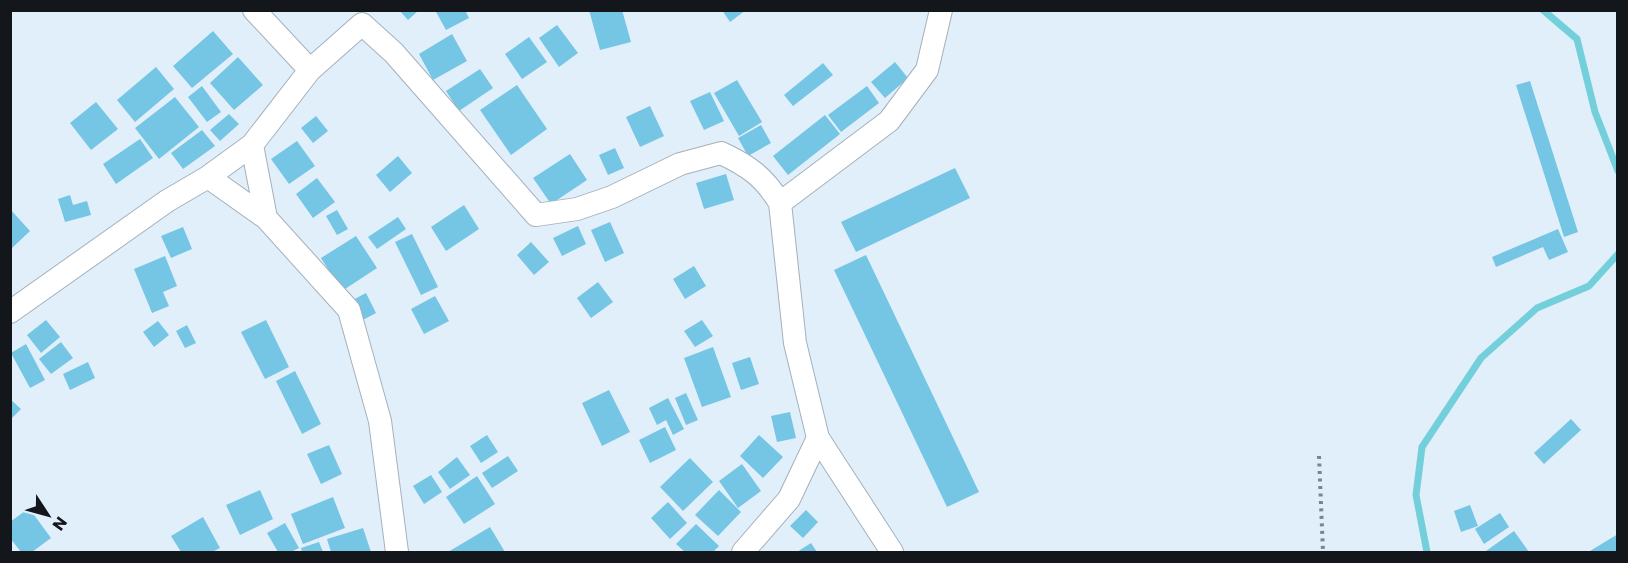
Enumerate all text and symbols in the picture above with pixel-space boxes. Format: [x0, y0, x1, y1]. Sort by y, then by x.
north arrow [18, 485, 78, 545]
text: N [47, 512, 73, 535]

